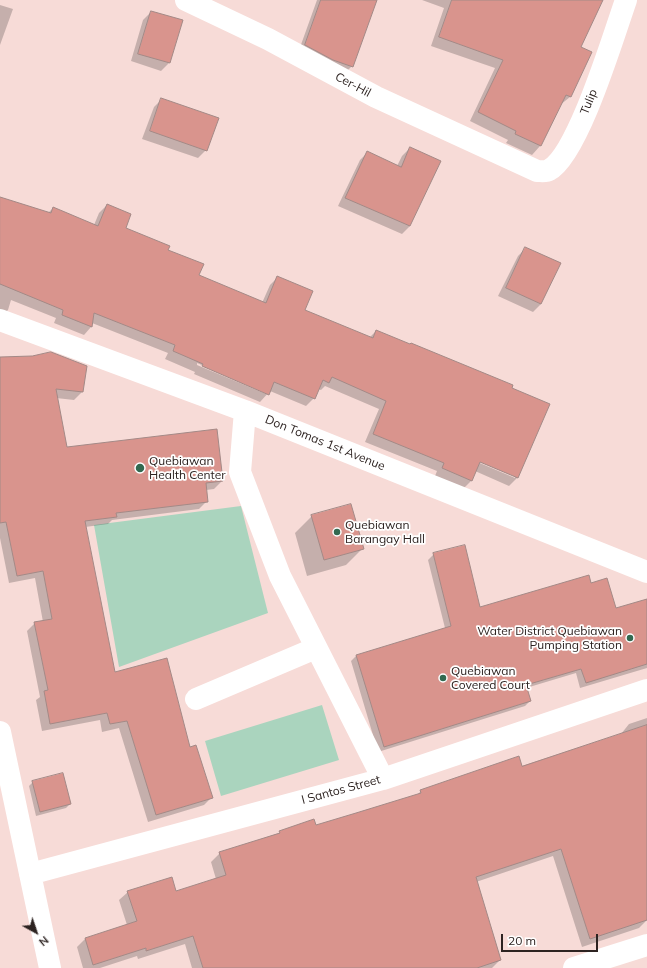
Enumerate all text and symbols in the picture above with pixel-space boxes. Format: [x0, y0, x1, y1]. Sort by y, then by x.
street label: Cer-Hil [333, 70, 373, 100]
street label: Tulip [577, 87, 601, 117]
street label: Don Tomas 1st Avenue [263, 412, 387, 474]
place label: Quebiawan Health Center [149, 454, 226, 482]
marker: Quebiawan Health Center [134, 462, 146, 474]
place label: Quebiawan Barangay Hall [345, 518, 425, 546]
marker: Quebiawan Barangay Hall [332, 527, 342, 537]
place label: Water District Quebiawan Pumping Station [477, 624, 622, 652]
marker: Water District Quebiawan Pumping Station [625, 633, 635, 643]
place label: Quebiawan Covered Court [451, 664, 530, 692]
marker: Quebiawan Covered Court [438, 673, 448, 683]
street label: I Santos Street [300, 773, 382, 807]
north arrow [16, 912, 56, 952]
scale bar [503, 926, 600, 952]
text: N [36, 933, 51, 949]
text: 20 m [508, 933, 536, 948]

